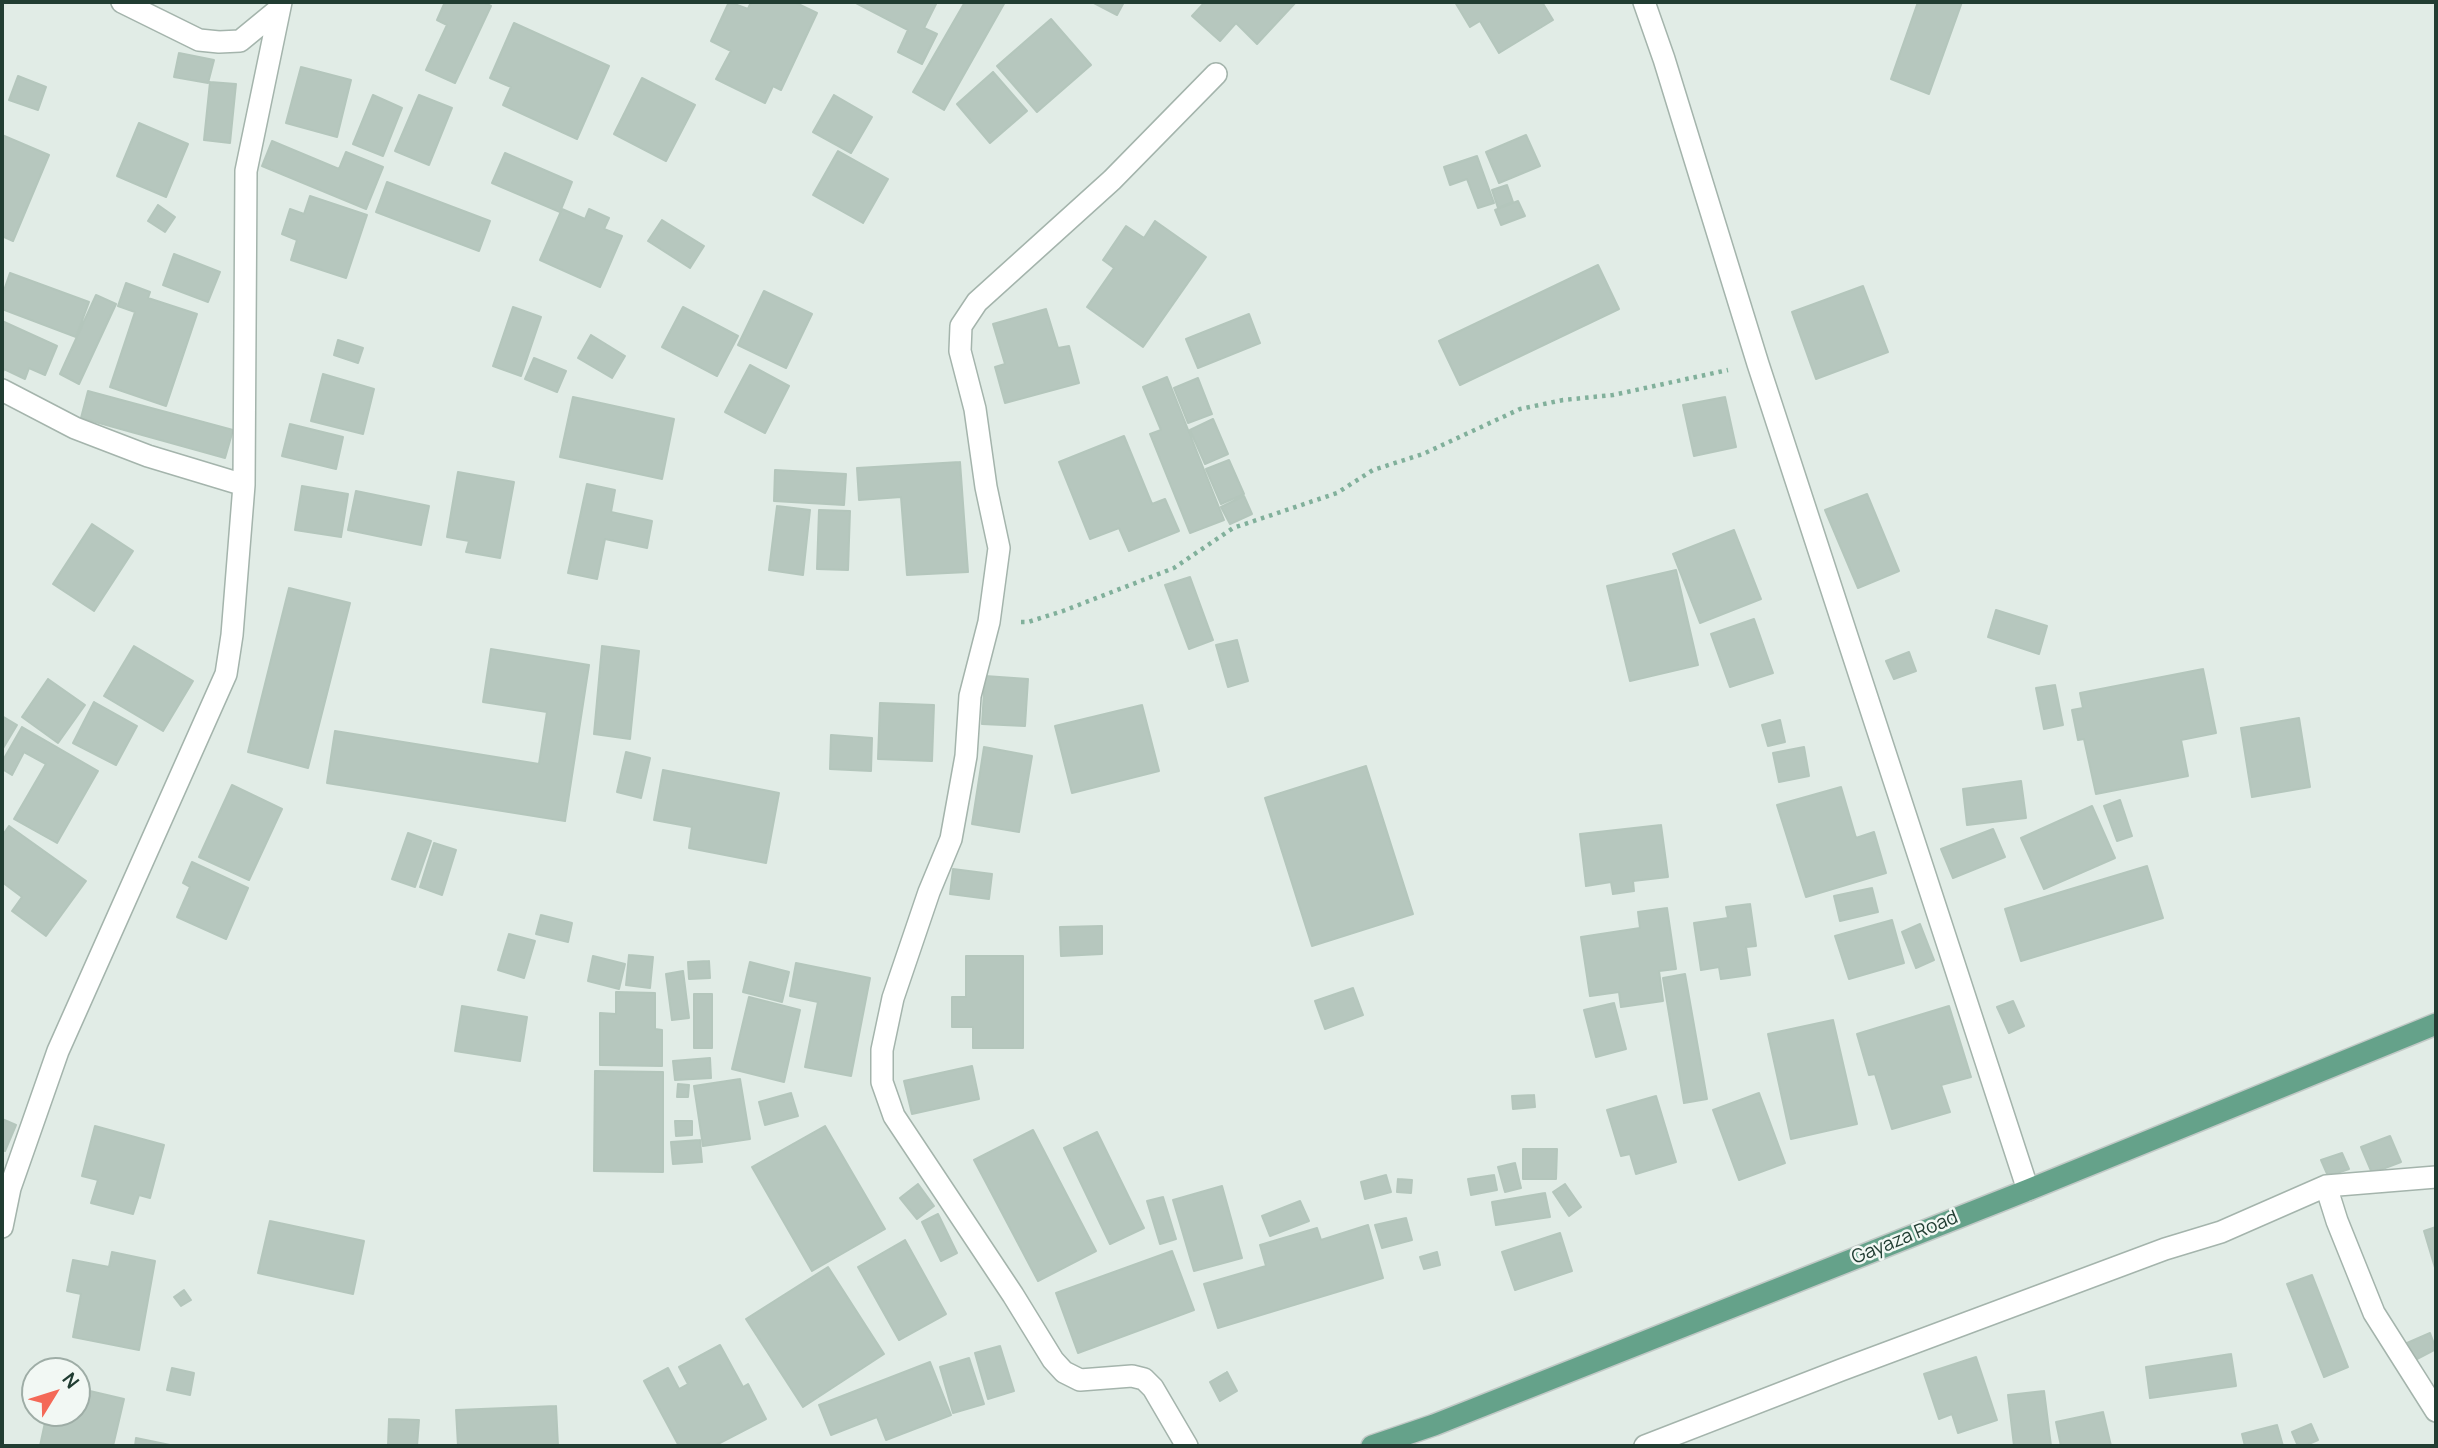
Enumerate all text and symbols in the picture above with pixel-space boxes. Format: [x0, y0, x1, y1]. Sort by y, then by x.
street label: Gayaza Road [1849, 1206, 1961, 1270]
north arrow [21, 1357, 91, 1427]
text: N [57, 1367, 85, 1394]

